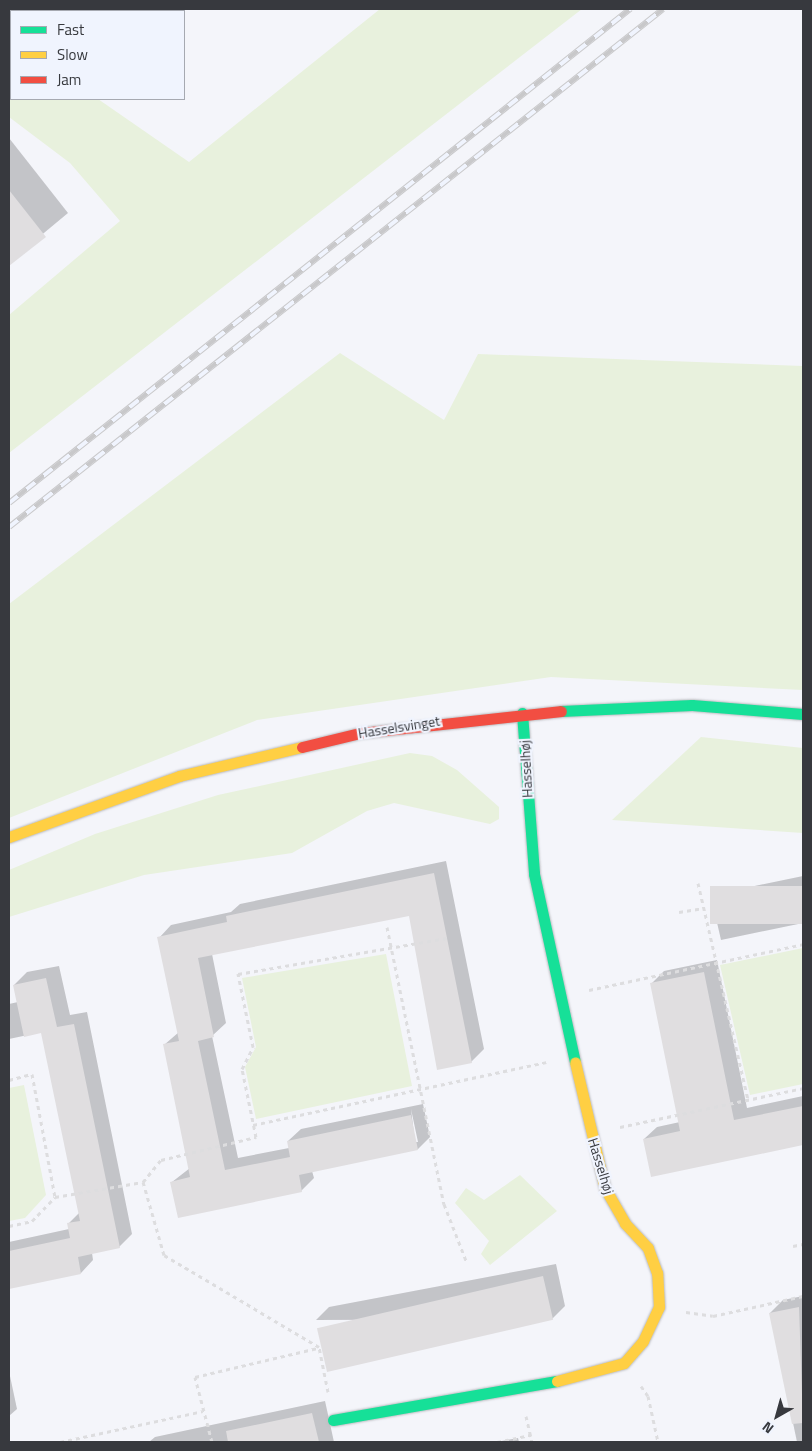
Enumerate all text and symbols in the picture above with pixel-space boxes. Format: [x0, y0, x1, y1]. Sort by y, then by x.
legend [10, 10, 185, 100]
text: Fast [57, 18, 84, 41]
text: Slow [57, 43, 88, 66]
text: Jam [57, 68, 81, 91]
street label: Hasselsvinget [357, 712, 441, 742]
street label: Hasselhøj [516, 740, 536, 798]
street label: Hasselhøj [585, 1136, 617, 1196]
north arrow [752, 1391, 802, 1441]
text: N [757, 1417, 778, 1439]

